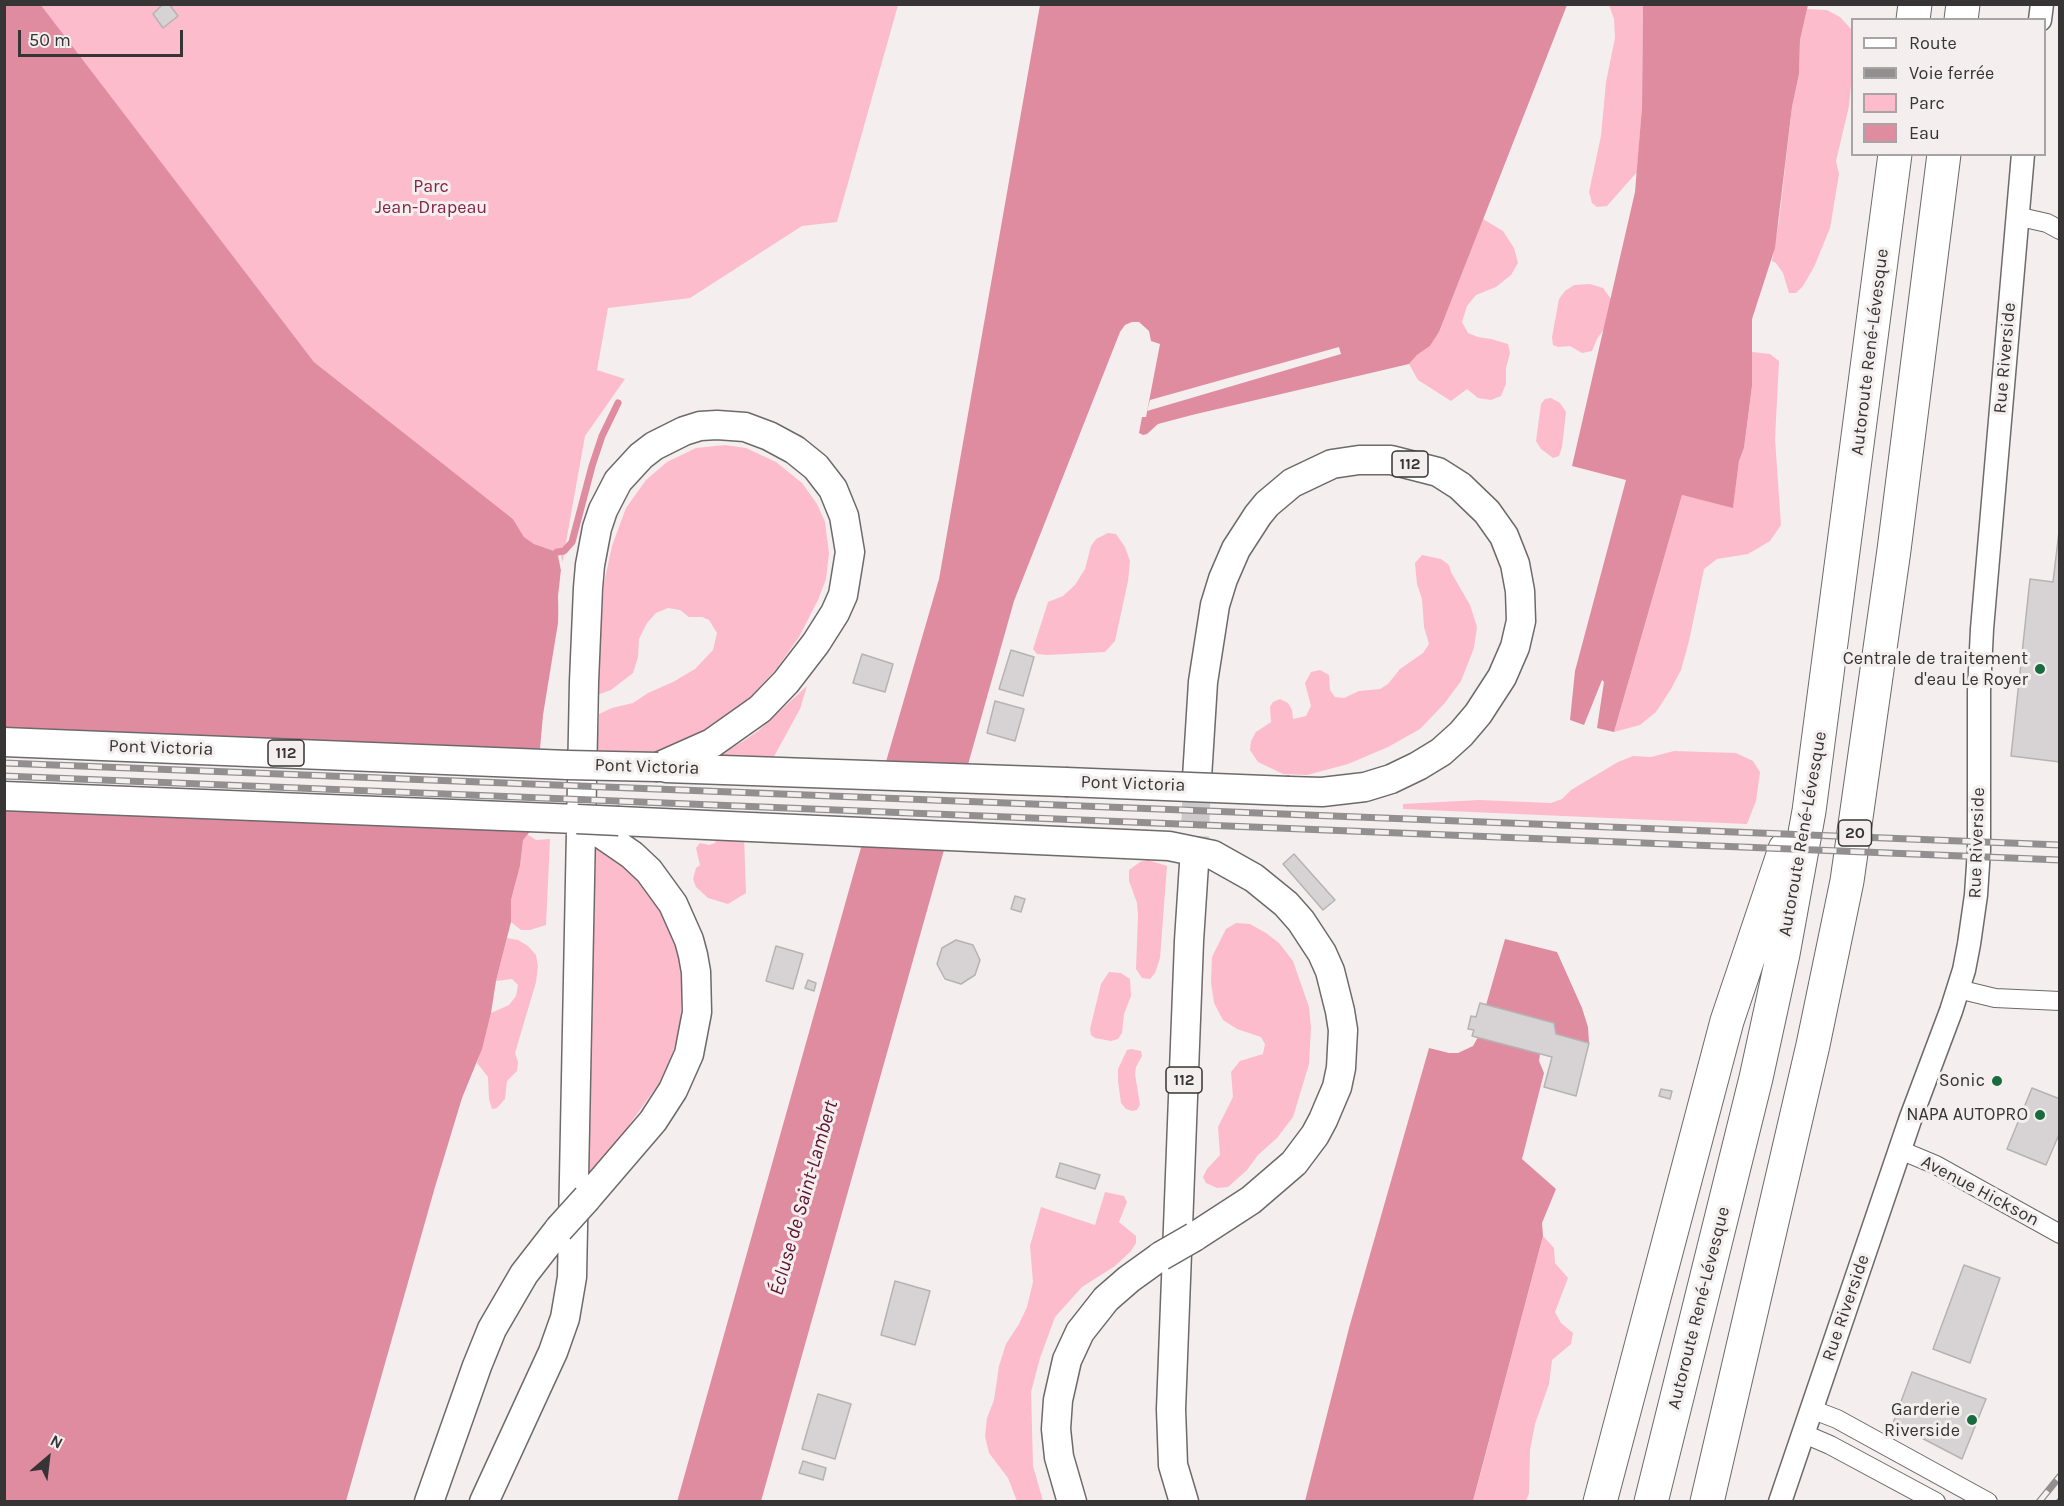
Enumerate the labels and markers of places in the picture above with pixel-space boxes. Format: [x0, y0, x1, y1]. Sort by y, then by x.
place label: Centrale de traitement d'eau Le Royer [1843, 648, 2028, 690]
marker: Centrale de traitement d'eau Le Royer [2033, 662, 2047, 676]
place label: Sonic [1939, 1070, 1985, 1092]
marker: Sonic [1990, 1074, 2004, 1088]
place label: NAPA AUTOPRO [1906, 1104, 2028, 1126]
marker: NAPA AUTOPRO [2033, 1108, 2047, 1122]
place label: Garderie Riverside [1884, 1399, 1960, 1442]
marker: Garderie Riverside [1965, 1413, 1979, 1427]

